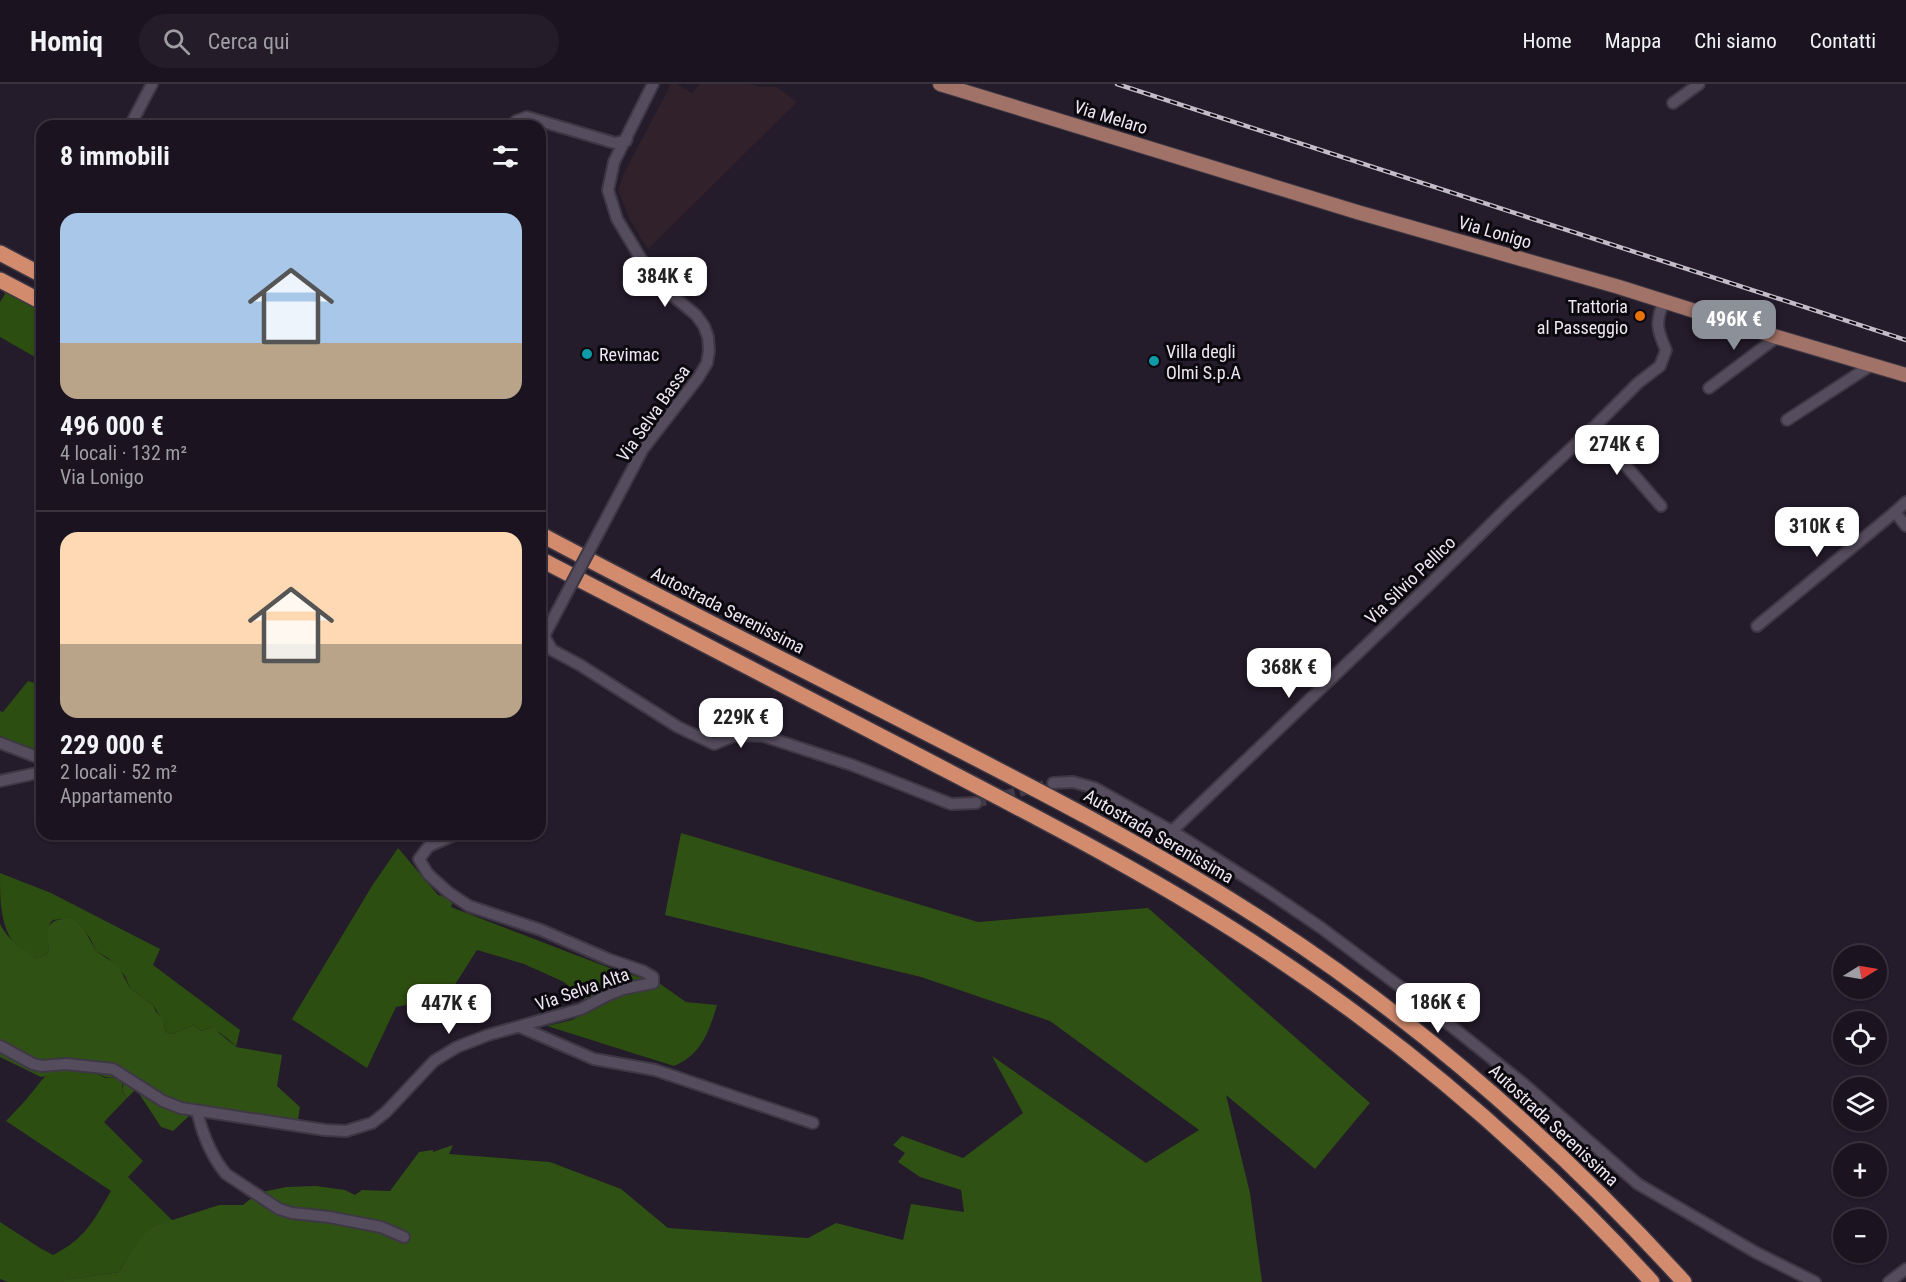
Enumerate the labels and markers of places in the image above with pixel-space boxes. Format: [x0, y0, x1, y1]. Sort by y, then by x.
pin: 384K € [616, 257, 714, 308]
place label: Trattoria al Passeggio [1537, 296, 1628, 338]
pin: 496K € [1685, 300, 1783, 351]
marker: Trattoria al Passeggio [1633, 309, 1647, 323]
place label: Villa degli Olmi S.p.A [1166, 341, 1241, 383]
place label: Revimac [599, 344, 659, 365]
marker: Revimac [580, 347, 594, 361]
marker: Villa degli Olmi S.p.A [1147, 354, 1161, 368]
pin: 274K € [1568, 425, 1666, 476]
pin: 310K € [1768, 507, 1866, 558]
pin: 368K € [1240, 648, 1338, 699]
pin: 229K € [692, 698, 790, 749]
pin: 186K € [1389, 983, 1487, 1034]
pin: 447K € [400, 984, 498, 1035]

